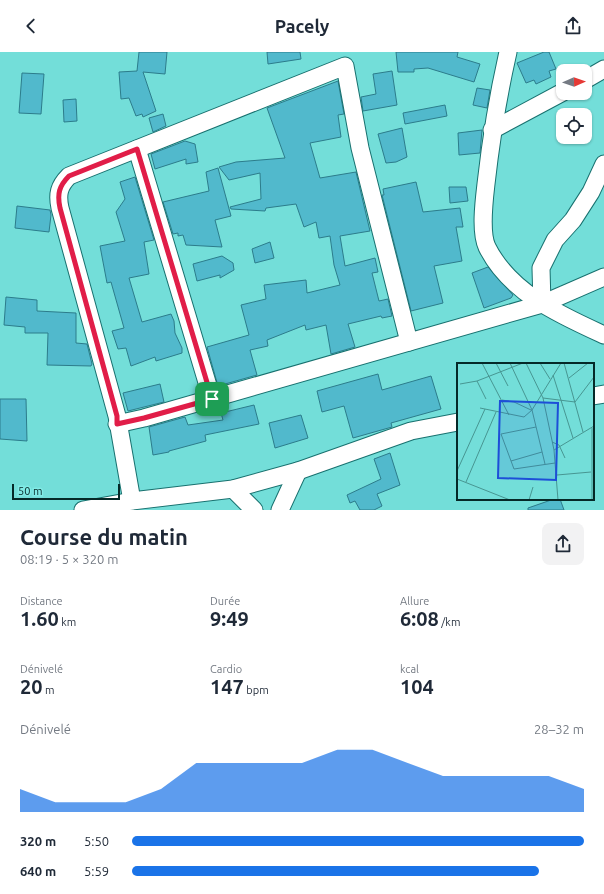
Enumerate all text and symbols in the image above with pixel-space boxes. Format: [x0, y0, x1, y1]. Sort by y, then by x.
icon: back [20, 15, 42, 37]
icon: share [562, 15, 584, 37]
text: Pacely [275, 16, 329, 36]
north arrow [556, 64, 592, 100]
map controls [556, 64, 592, 144]
button: locate [556, 108, 592, 144]
inset map [457, 363, 594, 500]
pin [195, 382, 229, 416]
icon: arrive [201, 388, 223, 410]
scale bar [12, 482, 120, 501]
text: 50 m [18, 485, 42, 497]
button: share [542, 523, 584, 565]
text: Course du matin [20, 524, 188, 549]
text: 08:19 · 5 × 320 m [20, 552, 119, 566]
text: Distance [20, 595, 63, 607]
text: Durée [210, 595, 240, 607]
text: Allure [400, 595, 429, 607]
text: 1.60 [20, 607, 59, 630]
text: 9:49 [210, 607, 249, 630]
text: 6:08 [400, 607, 439, 630]
text: km [59, 616, 76, 628]
text: /km [439, 616, 460, 628]
text: Dénivelé [20, 663, 63, 675]
text: Cardio [210, 663, 242, 675]
text: kcal [400, 663, 419, 675]
text: 20 [20, 675, 43, 698]
text: 147 [210, 675, 244, 698]
text: 104 [400, 675, 434, 698]
text: m [43, 684, 55, 696]
text: bpm [244, 684, 269, 696]
text: Dénivelé [20, 722, 71, 736]
text: 28–32 m [534, 722, 584, 736]
text: 320 m [20, 834, 56, 848]
text: 5:50 [84, 834, 109, 848]
text: 640 m [20, 864, 56, 878]
text: 5:59 [84, 864, 109, 878]

